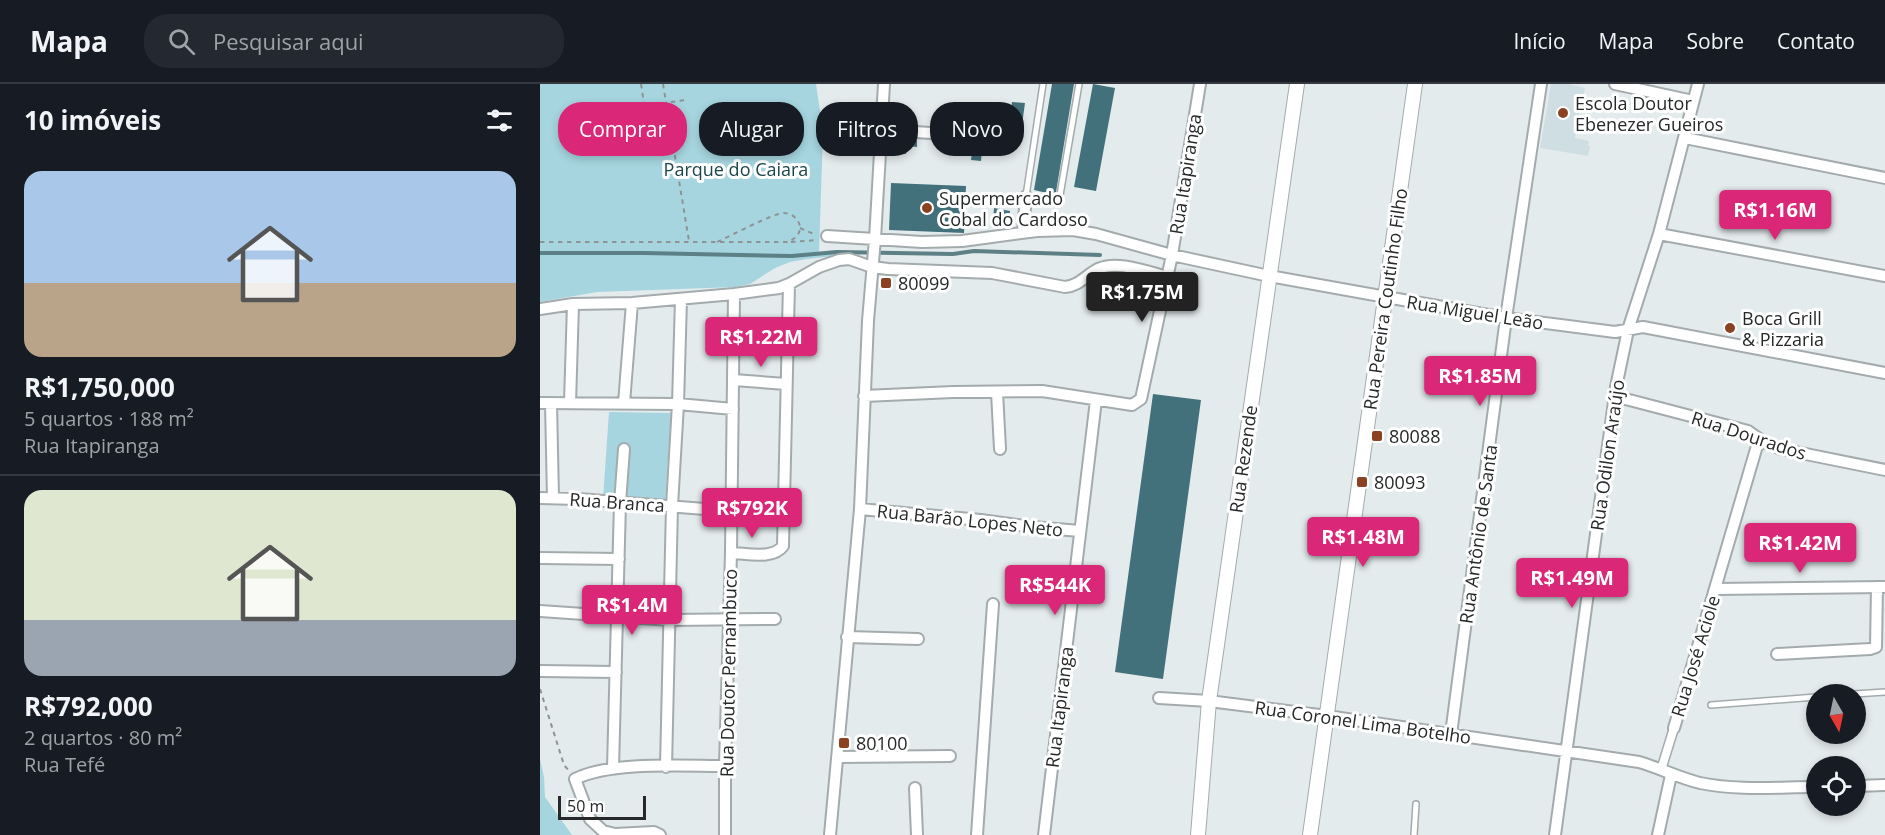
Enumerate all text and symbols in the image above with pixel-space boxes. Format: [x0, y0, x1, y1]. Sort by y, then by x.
search box [144, 14, 564, 68]
text: Mapa [30, 22, 108, 60]
icon: search [165, 25, 198, 58]
text: Pesquisar aqui [213, 26, 364, 56]
text: Início [1513, 27, 1566, 55]
text: Mapa [1599, 27, 1654, 55]
text: Sobre [1687, 27, 1744, 55]
text: Contato [1777, 27, 1855, 55]
place label: Escola Doutor Ebenezer Gueiros [1575, 91, 1723, 136]
text: 10 imóveis [24, 102, 161, 138]
chip: Comprar [558, 102, 687, 156]
chip: Alugar [699, 102, 804, 156]
chip: Filtros [816, 102, 918, 156]
chip: Novo [930, 102, 1024, 156]
icon: filters [483, 104, 516, 137]
marker: Escola Doutor Ebenezer Gueiros [1556, 106, 1570, 120]
street label: Rua Itapiranga [1164, 112, 1206, 236]
park label: Parque do Caiara [664, 157, 808, 181]
place label: Supermercado Cobal do Cardoso [939, 186, 1088, 231]
street label: Rua Pereira Coutinho Filho [1358, 187, 1412, 411]
pin: R$1.16M [1720, 190, 1830, 241]
text: R$1.16M [1733, 196, 1817, 223]
marker: Supermercado Cobal do Cardoso [920, 201, 934, 215]
icon: home [216, 210, 324, 318]
place label: 80099 [898, 271, 949, 295]
pin: R$1.75M [1087, 272, 1197, 323]
marker: 80099 [879, 276, 893, 290]
text: R$1.75M [1100, 278, 1184, 305]
street label: Rua Miguel Leão [1405, 289, 1545, 335]
place label: Boca Grill & Pizzaria [1742, 306, 1824, 351]
pin: R$1.22M [706, 317, 816, 368]
marker: Boca Grill & Pizzaria [1723, 321, 1737, 335]
text: R$1.22M [719, 323, 803, 350]
pin: R$1.85M [1425, 356, 1535, 407]
text: R$1.85M [1438, 362, 1522, 389]
text: R$1,750,000 [24, 369, 175, 405]
street label: Rua Odilon Araújo [1584, 378, 1630, 532]
street label: Rua Rezende [1224, 403, 1262, 515]
text: 5 quartos · 188 m² [24, 405, 194, 432]
street label: Rua Dourados [1688, 405, 1810, 465]
place label: 80088 [1389, 424, 1440, 448]
marker: 80088 [1370, 429, 1384, 443]
text: Rua Itapiranga [24, 432, 160, 459]
street label: Rua Antônio de Santa [1454, 443, 1502, 625]
place label: 80093 [1374, 470, 1425, 494]
marker: 80093 [1355, 475, 1369, 489]
street label: Rua Branca [569, 487, 665, 517]
pin: R$792K [703, 488, 801, 539]
text: R$792K [716, 494, 788, 521]
street label: Rua Barão Lopes Neto [876, 498, 1064, 542]
pin: R$1.48M [1308, 517, 1418, 568]
text: R$1.48M [1321, 523, 1405, 550]
pin: R$1.42M [1745, 523, 1855, 574]
icon: home [216, 529, 324, 637]
text: R$1.42M [1758, 529, 1842, 556]
pin: R$1.49M [1517, 558, 1627, 609]
text: R$1.49M [1530, 564, 1614, 591]
pin: R$544K [1006, 565, 1104, 616]
street label: Rua Doutor Pernambuco [714, 569, 742, 777]
text: R$544K [1019, 571, 1091, 598]
pin: R$1.4M [583, 585, 681, 636]
text: R$1.4M [596, 591, 668, 618]
street label: Rua José Aciole [1665, 592, 1725, 720]
street label: Rua Itapiranga [1040, 645, 1078, 769]
north arrow [1806, 684, 1866, 744]
map controls [1806, 684, 1866, 816]
text: R$792,000 [24, 688, 153, 724]
street label: Rua Coronel Lima Botelho [1253, 695, 1473, 749]
text: 2 quartos · 80 m² [24, 724, 182, 751]
place label: 80100 [856, 731, 907, 755]
marker: 80100 [837, 736, 851, 750]
text: Rua Tefé [24, 751, 105, 778]
button: locate [1806, 756, 1866, 816]
scale bar [558, 793, 646, 820]
text: 50 m [567, 795, 604, 817]

